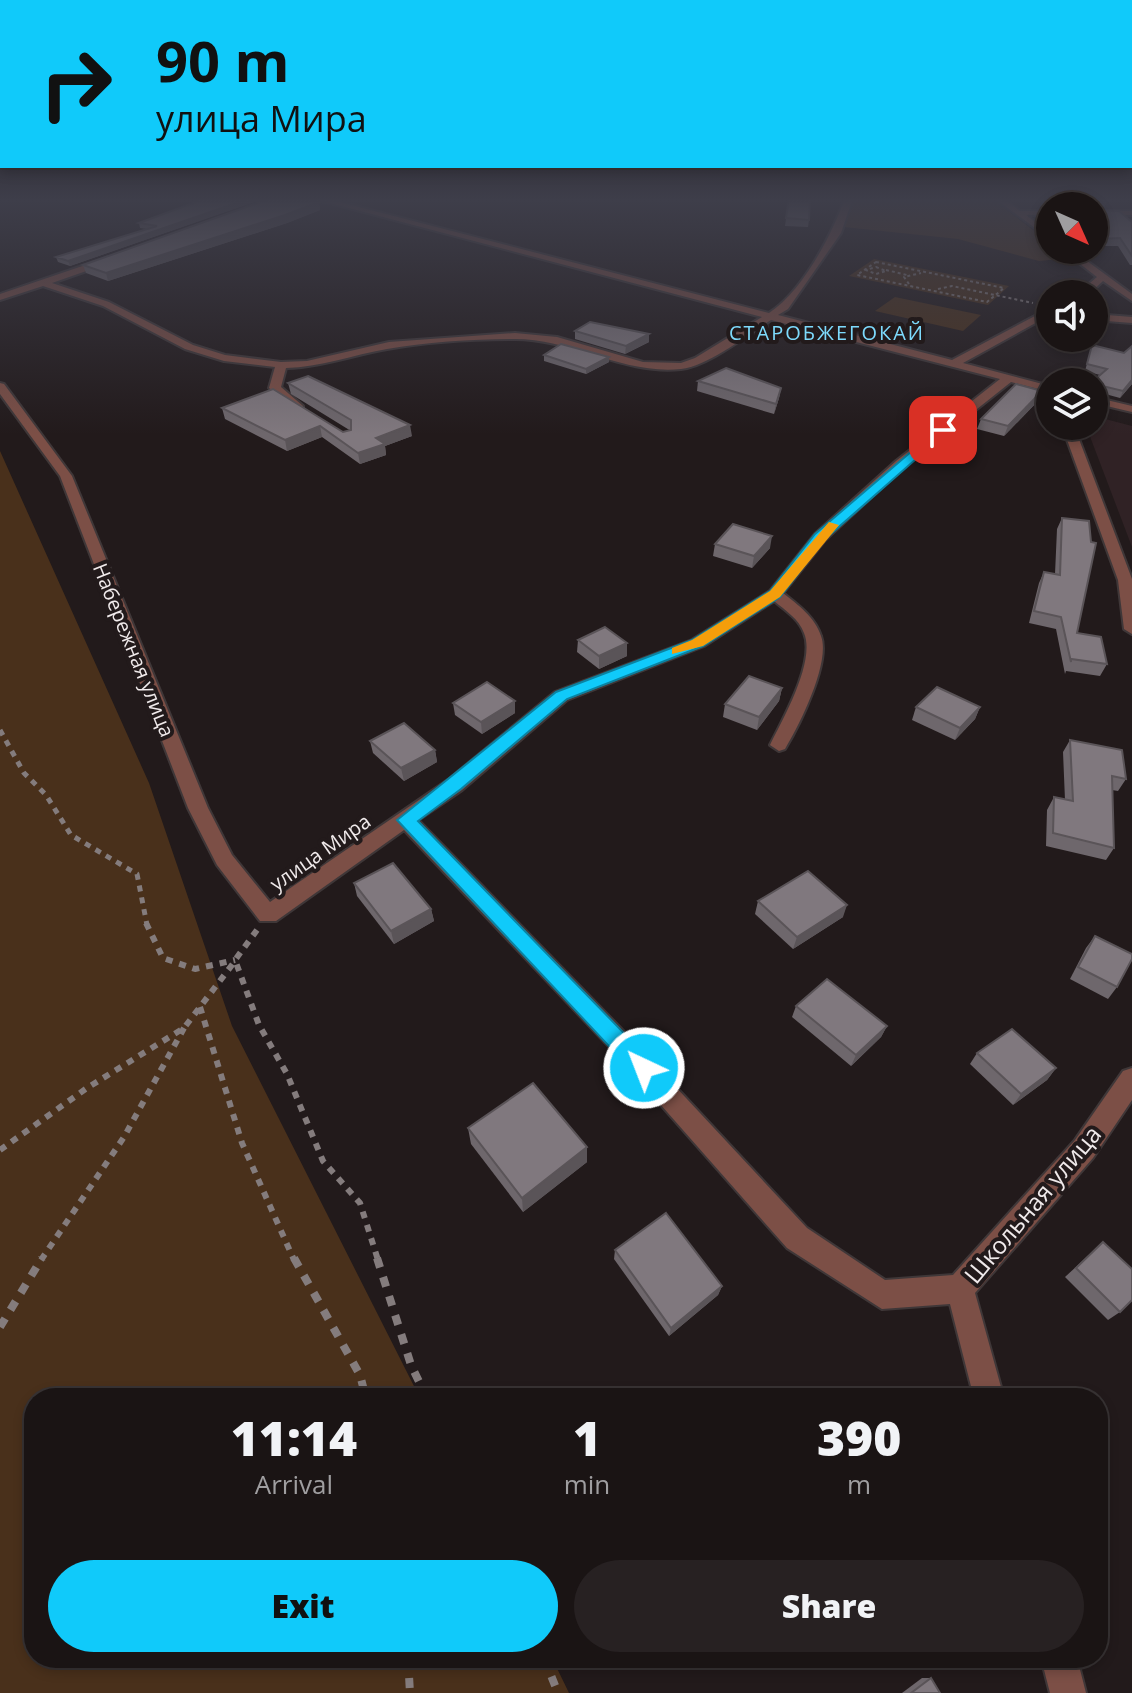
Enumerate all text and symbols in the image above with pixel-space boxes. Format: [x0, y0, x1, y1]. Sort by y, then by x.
text: 90 m [156, 22, 290, 98]
icon: right [24, 32, 128, 136]
text: улица Мира [156, 94, 367, 143]
north arrow [1036, 192, 1108, 264]
map controls [1036, 192, 1108, 440]
button: sound [1036, 280, 1108, 352]
district label: СТАРОБЖЕГОКАЙ [729, 319, 925, 346]
button: layers [1036, 368, 1108, 440]
pin [909, 396, 977, 464]
icon: arrive [921, 408, 965, 452]
street label: Набережная улица [87, 559, 181, 741]
street label: улица Мира [264, 807, 376, 897]
position arrow [602, 1026, 686, 1110]
street label: Школьная улица [956, 1118, 1108, 1290]
text: 11:14 [231, 1405, 357, 1470]
text: 1 [573, 1405, 601, 1470]
text: 390 [817, 1405, 901, 1470]
text: Arrival [255, 1466, 333, 1502]
text: min [564, 1466, 610, 1502]
text: m [847, 1466, 871, 1502]
button: Exit [48, 1560, 558, 1652]
button: Share [574, 1560, 1084, 1652]

